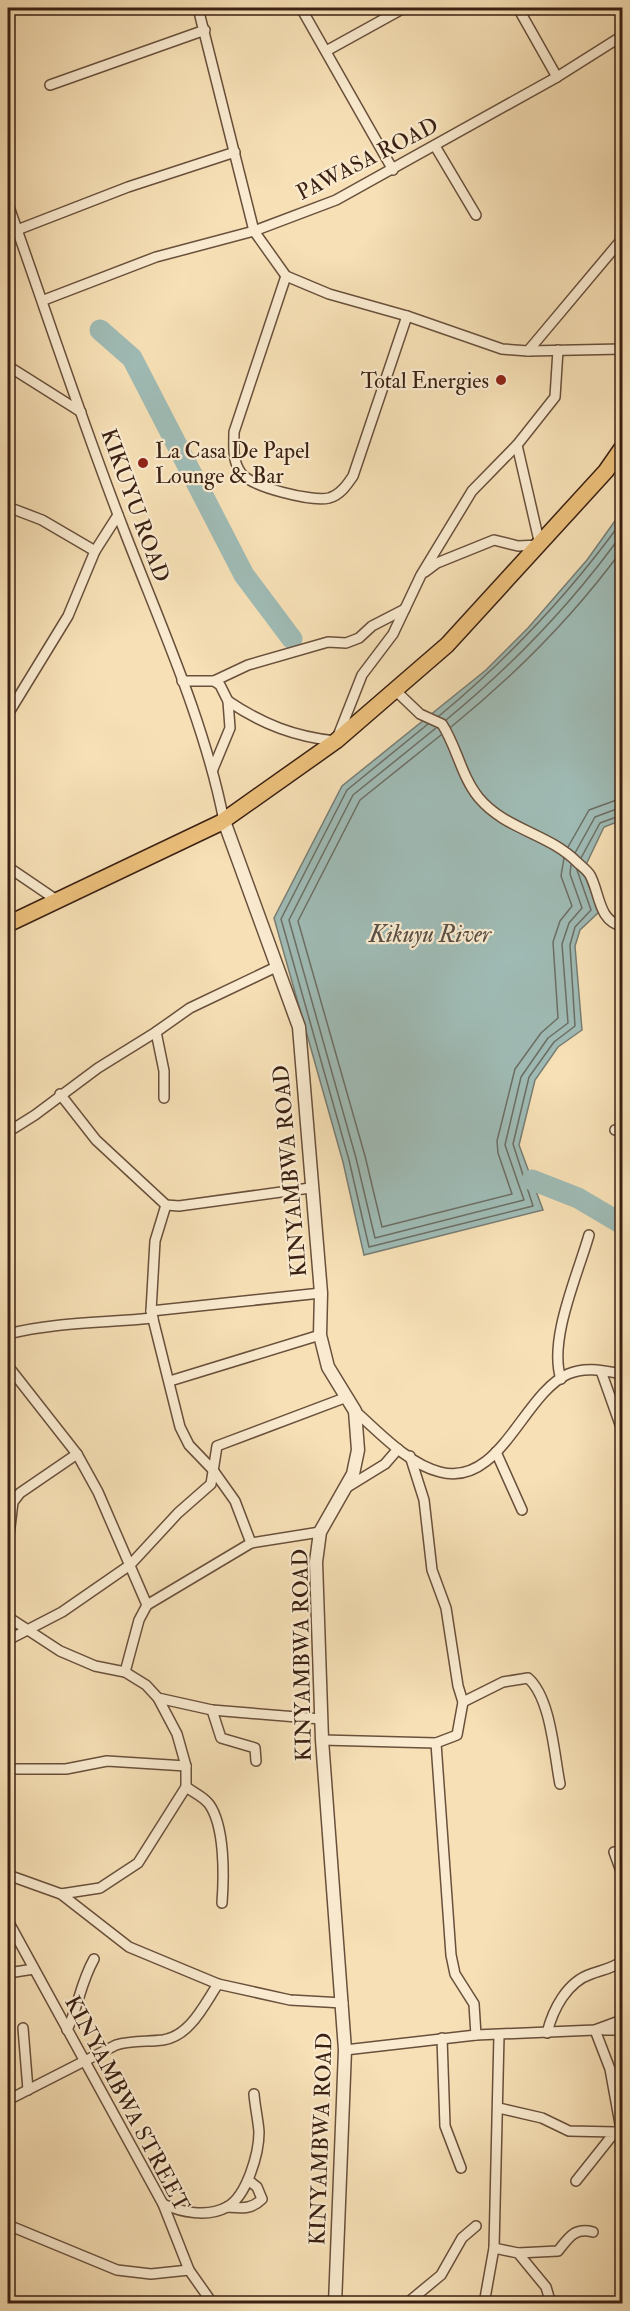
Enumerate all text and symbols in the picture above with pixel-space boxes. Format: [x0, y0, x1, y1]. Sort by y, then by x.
street label: PAWASA ROAD [292, 111, 443, 207]
place label: Total Energies [361, 367, 489, 395]
marker: Total Energies [494, 373, 508, 387]
street label: KIKUYU ROAD [94, 425, 176, 586]
place label: La Casa De Papel Lounge & Bar [155, 437, 310, 490]
marker: La Casa De Papel Lounge & Bar [136, 456, 150, 470]
water label: Kikuyu River [368, 919, 492, 950]
street label: KINYAMBWA ROAD [267, 1064, 313, 1278]
street label: KINYAMBWA ROAD [286, 1548, 318, 1762]
street label: KINYAMBWA STREET [58, 1991, 196, 2217]
street label: KINYAMBWA ROAD [303, 2032, 339, 2246]

